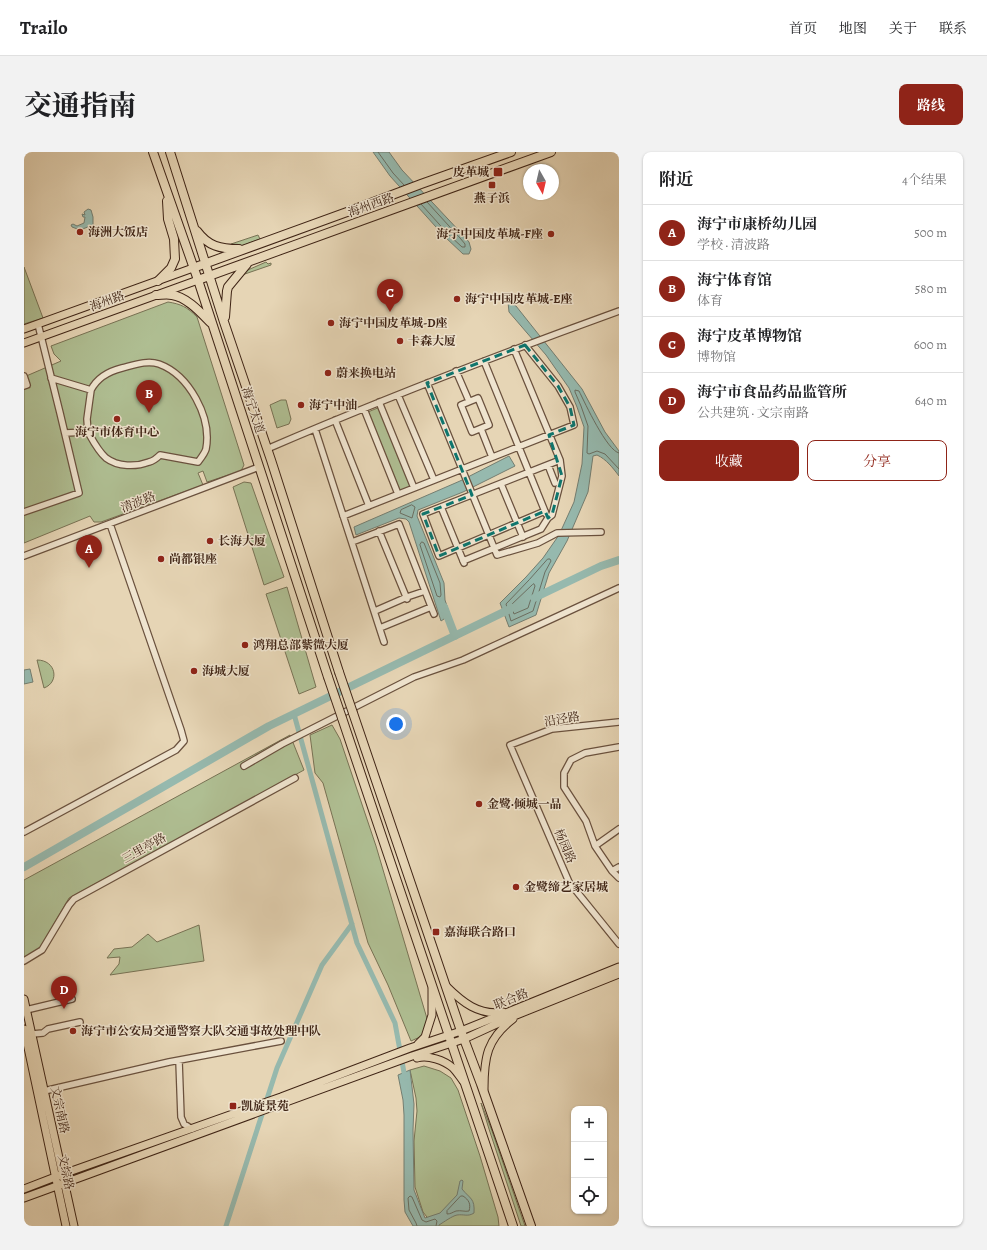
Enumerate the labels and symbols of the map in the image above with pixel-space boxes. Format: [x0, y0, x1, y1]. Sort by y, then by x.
place label: 皮革城 [453, 164, 489, 180]
north arrow [523, 164, 559, 200]
marker: 皮革城 [492, 166, 504, 178]
marker: 燕子浜 [487, 180, 497, 190]
street label: 海州西路 [346, 189, 396, 221]
place label: 燕子浜 [474, 190, 510, 206]
place label: 海洲大饭店 [88, 224, 148, 240]
place label: 海宁中国皮革城-F座 [436, 226, 543, 242]
marker: 海洲大饭店 [75, 227, 85, 237]
marker: 海宁中国皮革城-F座 [546, 229, 556, 239]
pin: C [377, 279, 403, 312]
street label: 海州路 [87, 287, 127, 315]
place label: 海宁中国皮革城-E座 [465, 291, 572, 307]
marker: 海宁中国皮革城-E座 [452, 294, 462, 304]
place label: 海宁中国皮革城-D座 [339, 315, 448, 331]
marker: 海宁中国皮革城-D座 [326, 318, 336, 328]
place label: 卡森大厦 [408, 333, 456, 349]
marker: 卡森大厦 [395, 336, 405, 346]
place label: 蔚来换电站 [336, 365, 396, 381]
marker: 蔚来换电站 [323, 368, 333, 378]
pin: B [136, 380, 162, 413]
street label: 海宁大道 [238, 385, 268, 435]
place label: 海宁中油 [309, 397, 357, 413]
marker: 海宁中油 [296, 400, 306, 410]
marker: 海宁市体育中心 [112, 414, 122, 424]
place label: 海宁市体育中心 [75, 424, 159, 440]
street label: 清波路 [118, 488, 158, 516]
place label: 长海大厦 [218, 533, 266, 549]
pin: A [76, 535, 102, 568]
marker: 长海大厦 [205, 536, 215, 546]
place label: 尚都银座 [169, 551, 217, 567]
marker: 尚都银座 [156, 554, 166, 564]
place label: 鸿翔总部紫微大厦 [253, 637, 349, 653]
marker: 鸿翔总部紫微大厦 [240, 640, 250, 650]
place label: 海城大厦 [202, 663, 250, 679]
marker: 海城大厦 [189, 666, 199, 676]
street label: 沿泾路 [543, 708, 581, 730]
your location [386, 714, 406, 734]
place label: 金鹭·倾城一品 [487, 796, 562, 812]
marker: 金鹭·倾城一品 [474, 799, 484, 809]
street label: 杨园路 [551, 826, 579, 866]
street label: 三里亭路 [119, 829, 169, 867]
place label: 金鹭缔艺家居城 [524, 879, 608, 895]
marker: 金鹭缔艺家居城 [511, 882, 521, 892]
place label: 嘉海联合路口 [444, 924, 516, 940]
marker: 嘉海联合路口 [431, 927, 441, 937]
pin: D [51, 976, 77, 1009]
street label: 联合路 [491, 985, 531, 1013]
place label: 海宁市公安局交通警察大队交通事故处理中队 [81, 1023, 321, 1039]
marker: 海宁市公安局交通警察大队交通事故处理中队 [68, 1026, 78, 1036]
street label: 文宗南路 [47, 1085, 73, 1135]
place label: 凯旋景苑 [241, 1098, 289, 1114]
marker: 凯旋景苑 [228, 1101, 238, 1111]
street label: 文综路 [54, 1153, 78, 1191]

